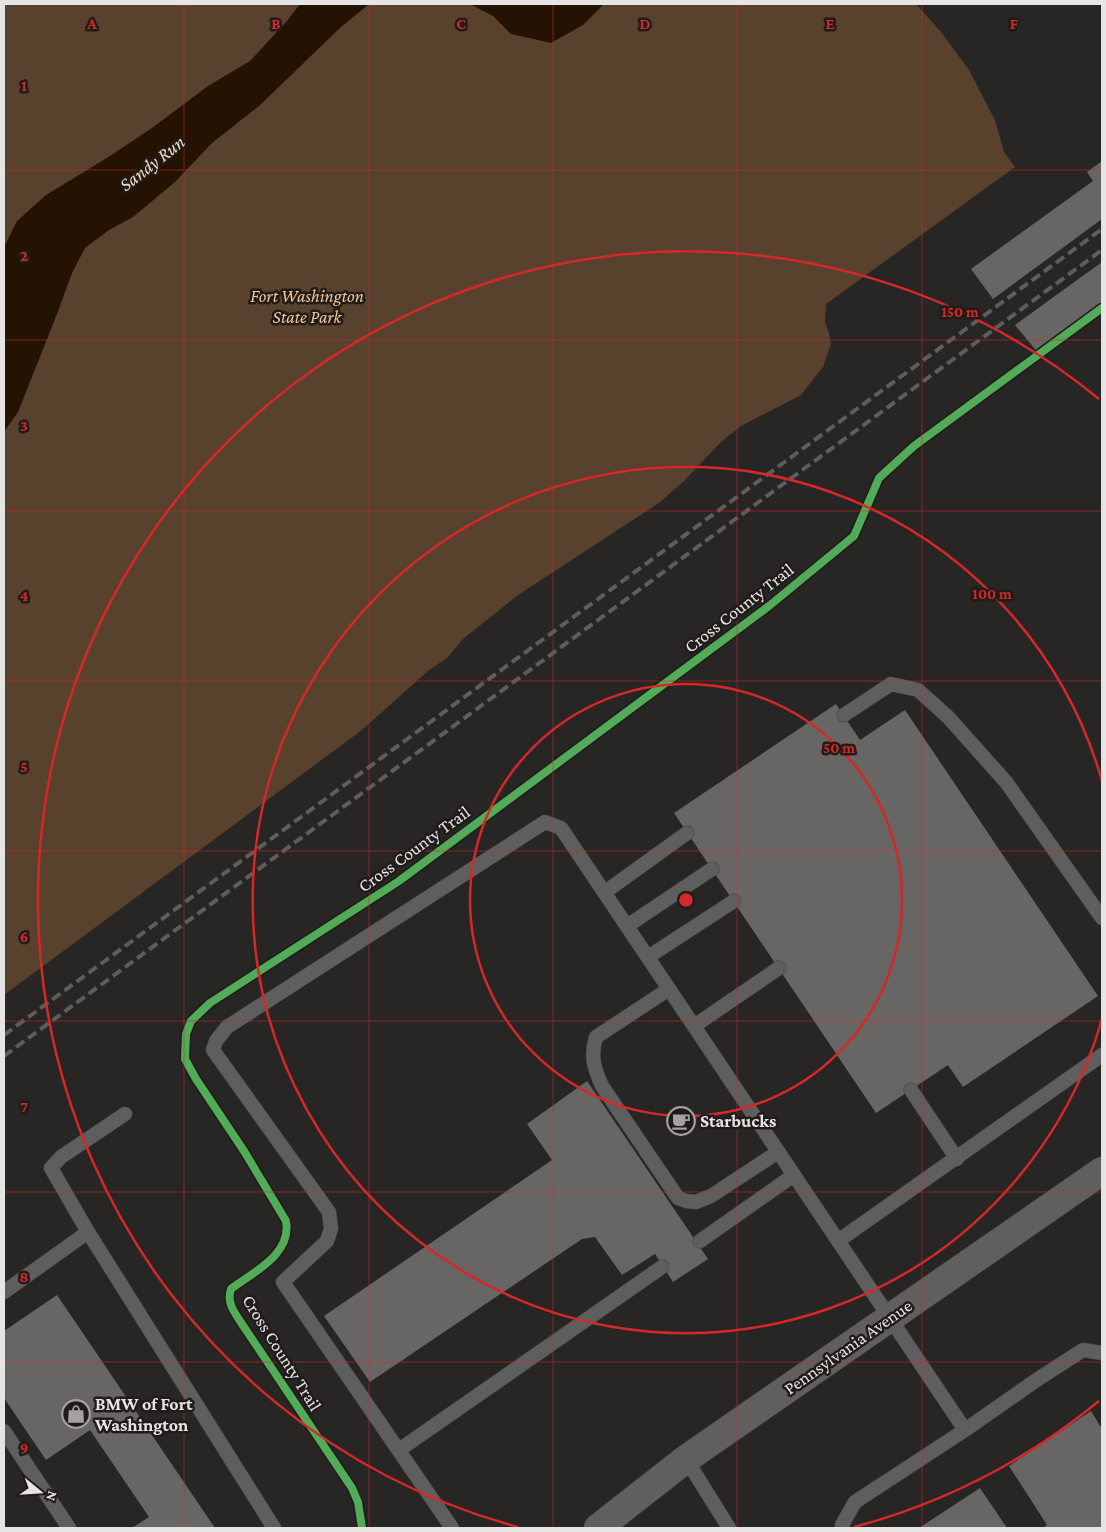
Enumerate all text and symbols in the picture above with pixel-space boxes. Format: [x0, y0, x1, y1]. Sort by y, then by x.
text: A [86, 15, 97, 32]
text: B [271, 15, 281, 32]
text: C [456, 15, 466, 32]
text: D [639, 15, 651, 32]
text: E [825, 15, 835, 32]
text: F [1010, 15, 1019, 32]
text: 1 [21, 77, 27, 94]
water label: Sandy Run [115, 131, 189, 195]
text: 2 [20, 247, 28, 264]
park label: Fort Washington State Park [250, 286, 364, 327]
text: 150 m [941, 304, 979, 320]
text: 3 [20, 417, 28, 434]
street label: Cross County Trail [680, 559, 798, 657]
text: 100 m [972, 586, 1012, 602]
text: 4 [20, 587, 29, 604]
text: 50 m [823, 740, 855, 756]
text: 5 [20, 758, 28, 775]
street label: Cross County Trail [354, 802, 474, 896]
centre of rings [677, 891, 695, 909]
text: 6 [20, 928, 28, 945]
text: 7 [20, 1098, 28, 1115]
cafe icon: Starbucks [666, 1106, 696, 1136]
place label: Starbucks [700, 1111, 776, 1131]
text: 8 [19, 1268, 29, 1285]
street label: Cross County Trail [238, 1291, 326, 1415]
street label: Pennsylvania Avenue [780, 1295, 916, 1399]
place label: BMW of Fort Washington [94, 1394, 193, 1435]
shop icon: BMW of Fort Washington [61, 1399, 91, 1429]
text: 9 [20, 1439, 28, 1456]
north arrow [15, 1467, 65, 1517]
text: N [43, 1489, 61, 1503]

